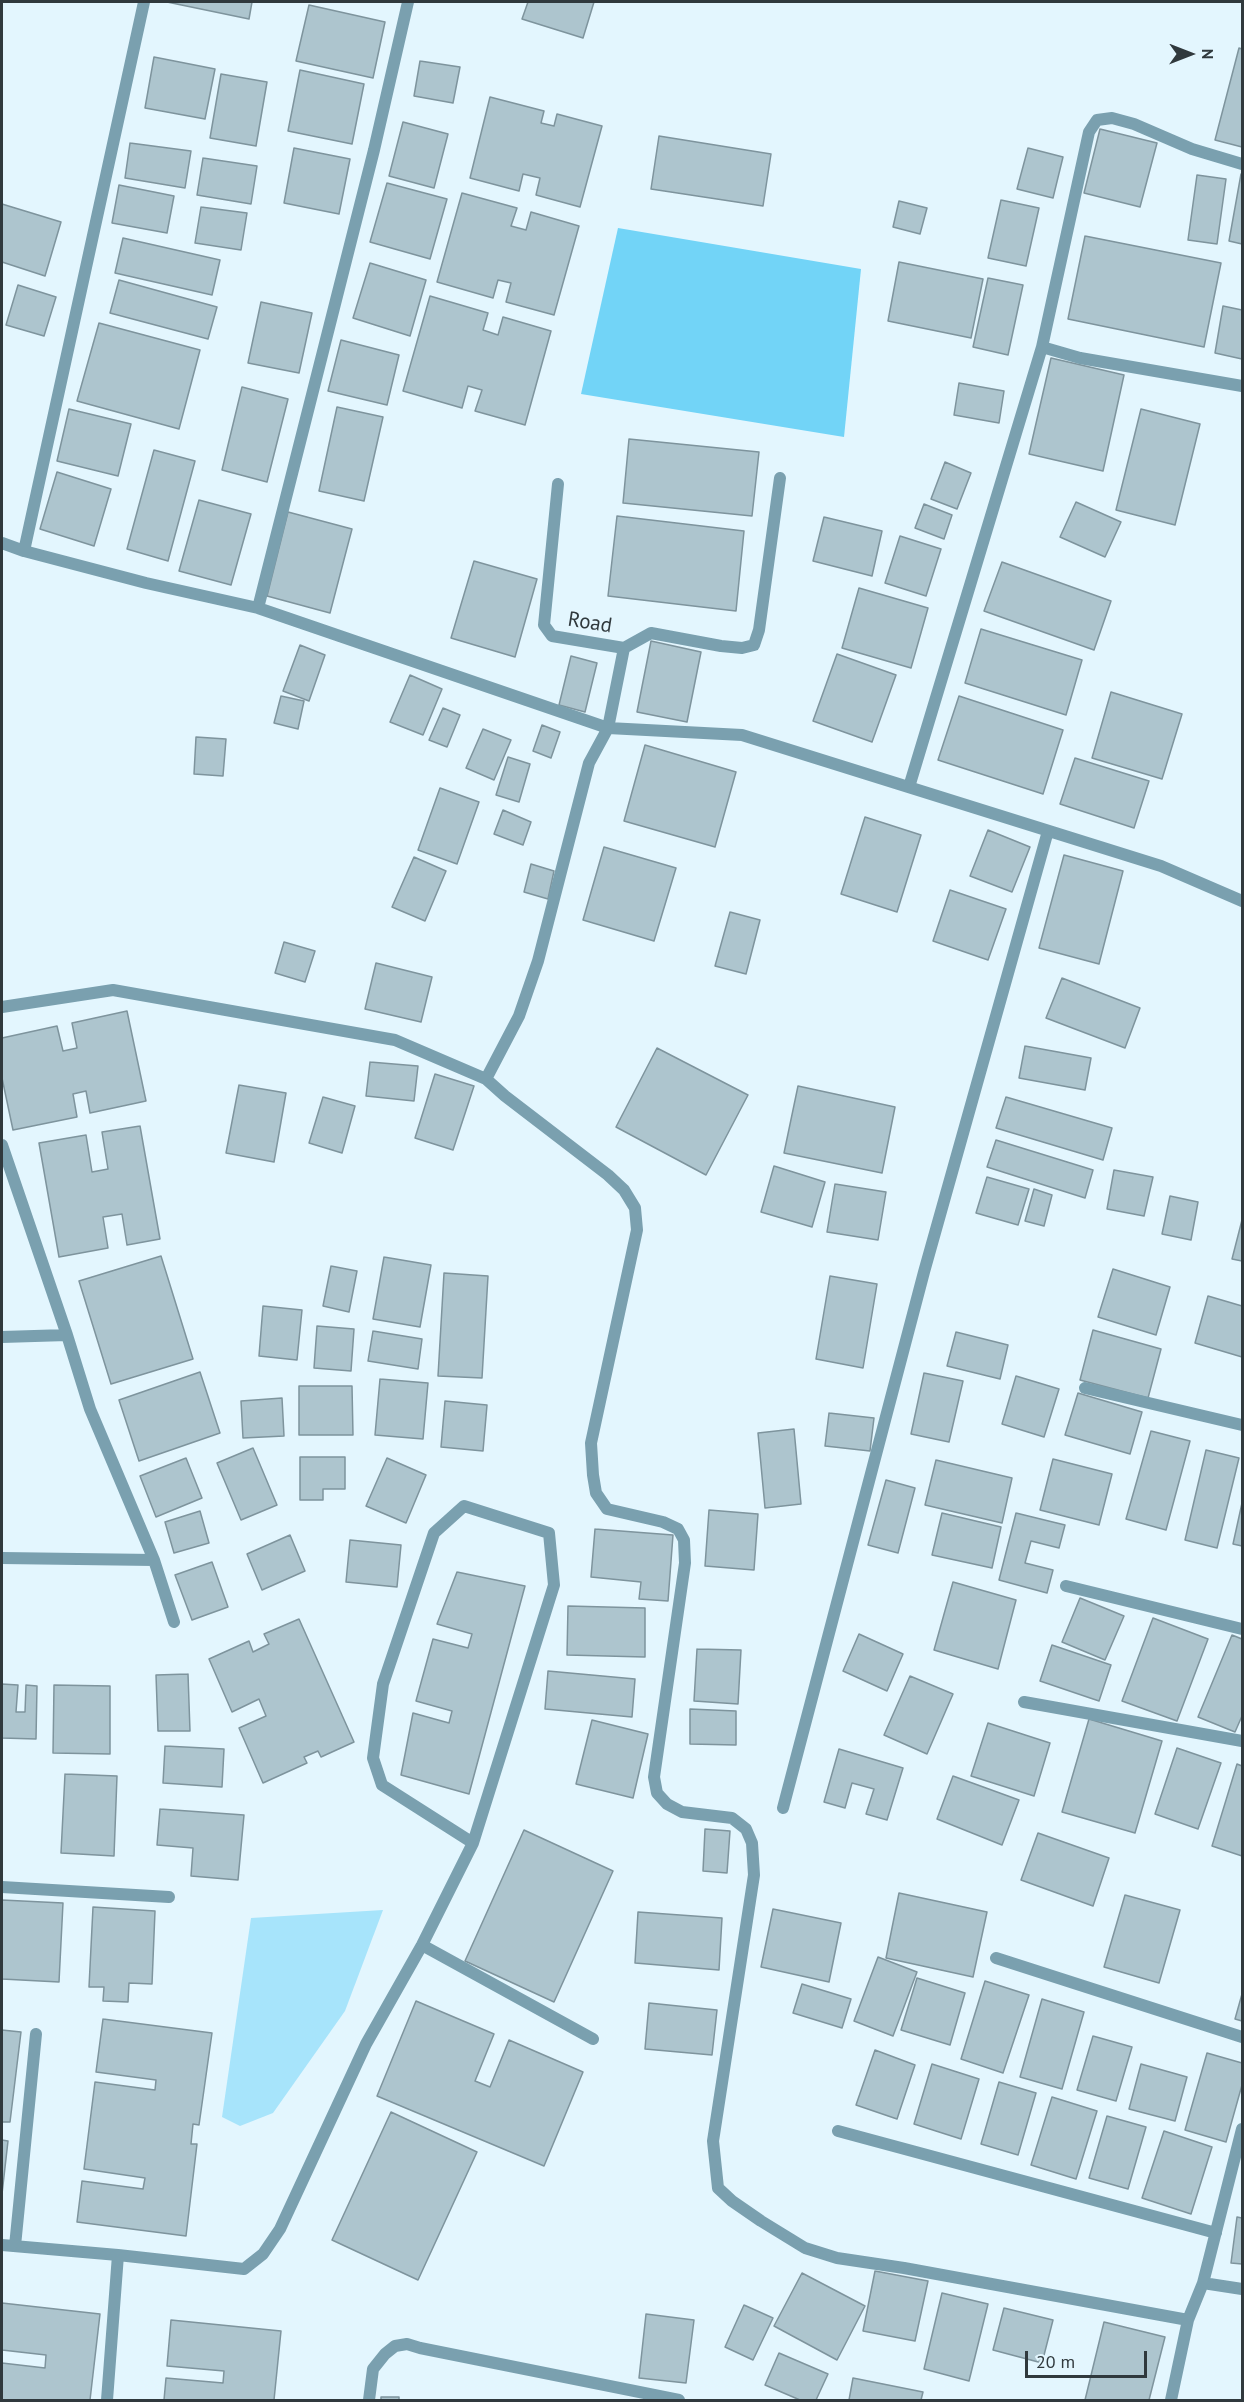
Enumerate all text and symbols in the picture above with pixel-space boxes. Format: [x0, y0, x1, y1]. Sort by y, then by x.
north arrow [1160, 24, 1220, 84]
text: N [1198, 49, 1218, 59]
street label: Road [566, 607, 614, 639]
scale bar [1028, 2339, 1150, 2377]
text: 20 m [1036, 2350, 1075, 2373]

